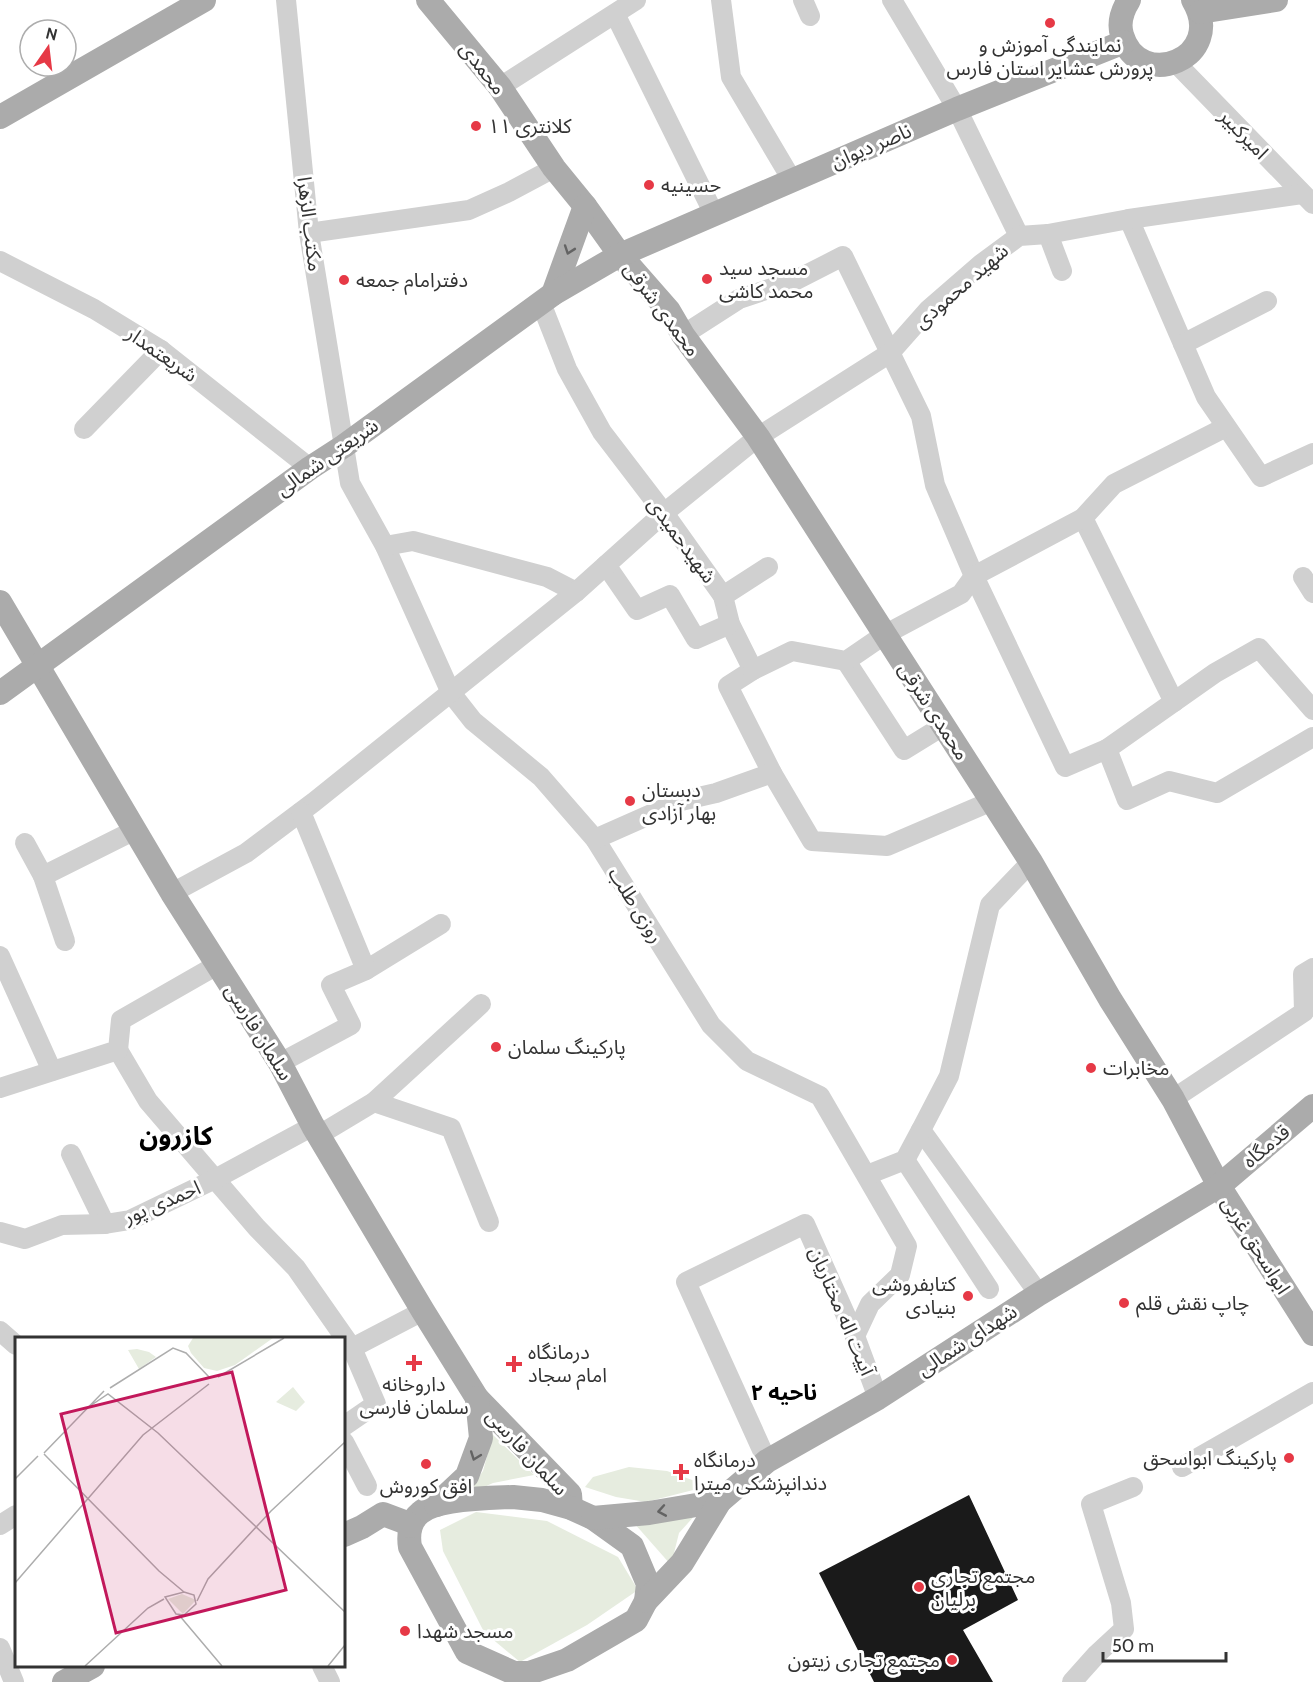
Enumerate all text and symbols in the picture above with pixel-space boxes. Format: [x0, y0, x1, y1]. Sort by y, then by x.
marker: نمایندگی آموزش و پرورش عشایر استان فارس [1043, 16, 1057, 30]
north arrow [18, 18, 78, 78]
text: N [44, 23, 59, 45]
place label: نمایندگی آموزش و پرورش عشایر استان فارس [946, 33, 1154, 81]
street label: محمدی [455, 37, 511, 99]
street label: امیرکبیر [1214, 103, 1274, 164]
place label: کلانتری ۱۱ [488, 114, 572, 138]
street label: ناصر دیوان [827, 118, 915, 174]
marker: کلانتری ۱۱ [469, 119, 483, 133]
place label: حسینیه [661, 173, 721, 197]
street label: مکتب الزهرا [292, 175, 328, 273]
marker: حسینیه [642, 178, 656, 192]
street label: شهید محمودی [909, 238, 1013, 334]
one-way arrow [563, 244, 576, 255]
place label: مسجد سید محمد کاشی [719, 256, 813, 303]
street label: محمدی شرقی [619, 257, 705, 361]
place label: دفترامام جمعه [356, 268, 468, 295]
marker: مسجد سید محمد کاشی [700, 272, 714, 286]
marker: دفترامام جمعه [337, 273, 351, 287]
street label: شریعتمدار [121, 320, 202, 387]
street label: شریعتی شمالی [271, 413, 383, 501]
street label: شهیدحمیدی [643, 492, 721, 588]
street label: محمدی شرقی [893, 658, 975, 764]
place label: دبستان بهار آزادی [642, 778, 716, 825]
marker: دبستان بهار آزادی [623, 794, 637, 808]
street label: روزی طلب [603, 863, 669, 947]
street label: سلمان فارسی [220, 979, 298, 1085]
place label: پارکینگ سلمان [508, 1035, 626, 1060]
marker: پارکینگ سلمان [489, 1040, 503, 1054]
place label: مخابرات [1103, 1056, 1169, 1080]
marker: مخابرات [1084, 1061, 1098, 1075]
street label: قدمگاه [1238, 1119, 1294, 1173]
district label: کازرون [139, 1120, 214, 1152]
street label: احمدی پور [119, 1175, 205, 1230]
street label: ابواسحق غربی [1216, 1192, 1296, 1299]
street label: آییت اله مختاریان [804, 1243, 880, 1380]
place label: کتابفروشی بنیادی [872, 1272, 957, 1319]
marker: کتابفروشی بنیادی [961, 1289, 975, 1303]
place label: چاپ نقش قلم [1136, 1291, 1249, 1318]
marker: چاپ نقش قلم [1117, 1296, 1131, 1310]
street label: شهدای شمالی [913, 1299, 1021, 1381]
inset map [15, 1337, 345, 1667]
place label: درمانگاه امام سجاد [528, 1340, 607, 1390]
marker: درمانگاه امام سجاد [505, 1355, 523, 1373]
marker: داروخانه سلمان فارسی [407, 1356, 421, 1370]
place label: داروخانه سلمان فارسی [359, 1372, 469, 1419]
district label: ناحیه ۲ [751, 1379, 817, 1406]
street label: سلمان فارسی [481, 1404, 573, 1500]
place label: پارکینگ ابواسحق [1143, 1446, 1277, 1471]
place label: درمانگاه دندانپزشکی میترا [694, 1448, 827, 1496]
one-way arrow [469, 1450, 482, 1460]
marker: پارکینگ ابواسحق [1282, 1451, 1296, 1465]
marker: افق کوروش [419, 1457, 433, 1471]
marker: درمانگاه دندانپزشکی میترا [672, 1463, 690, 1481]
place label: افق کوروش [380, 1474, 472, 1499]
one-way arrow [658, 1504, 668, 1517]
place label: مجتمع تجاری برلیان [931, 1564, 1035, 1611]
marker: مجتمع تجاری برلیان [912, 1580, 926, 1594]
place label: مسجد شهدا [417, 1619, 514, 1643]
marker: مسجد شهدا [398, 1624, 412, 1638]
scale bar [1103, 1625, 1226, 1663]
text: 50 m [1112, 1635, 1154, 1657]
place label: مجتمع تجاری زیتون [788, 1648, 940, 1675]
marker: مجتمع تجاری زیتون [945, 1653, 959, 1667]

